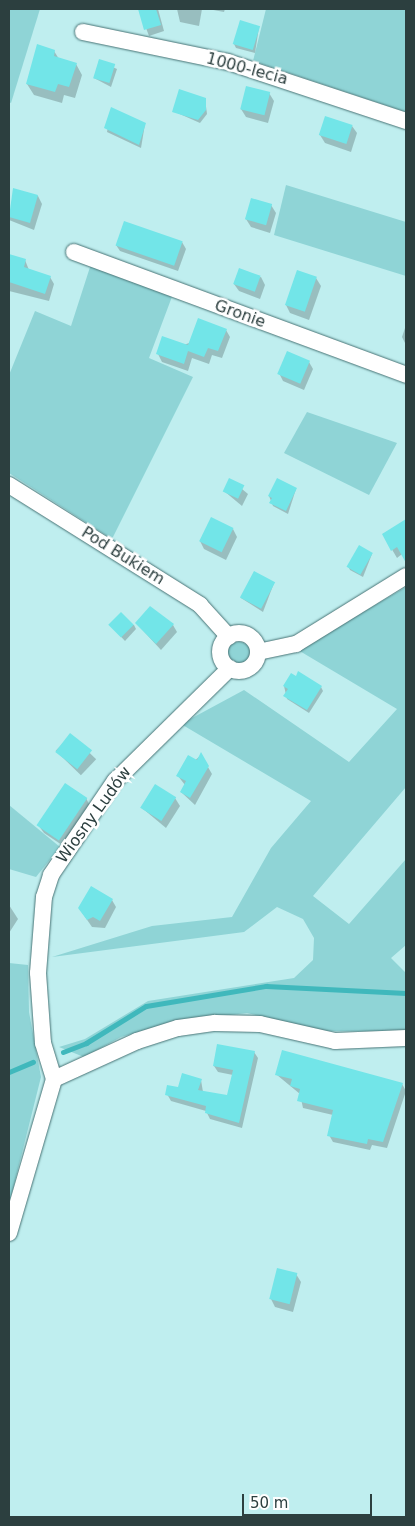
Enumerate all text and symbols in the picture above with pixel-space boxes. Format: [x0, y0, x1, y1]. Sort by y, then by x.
street label: 1000-lecia [204, 49, 290, 89]
street label: Gronie [212, 296, 268, 332]
street label: Pod Bukiem [78, 523, 168, 589]
street label: Wiosny Ludów [53, 763, 135, 867]
scale bar [245, 1484, 375, 1516]
text: 50 m [250, 1494, 288, 1512]

